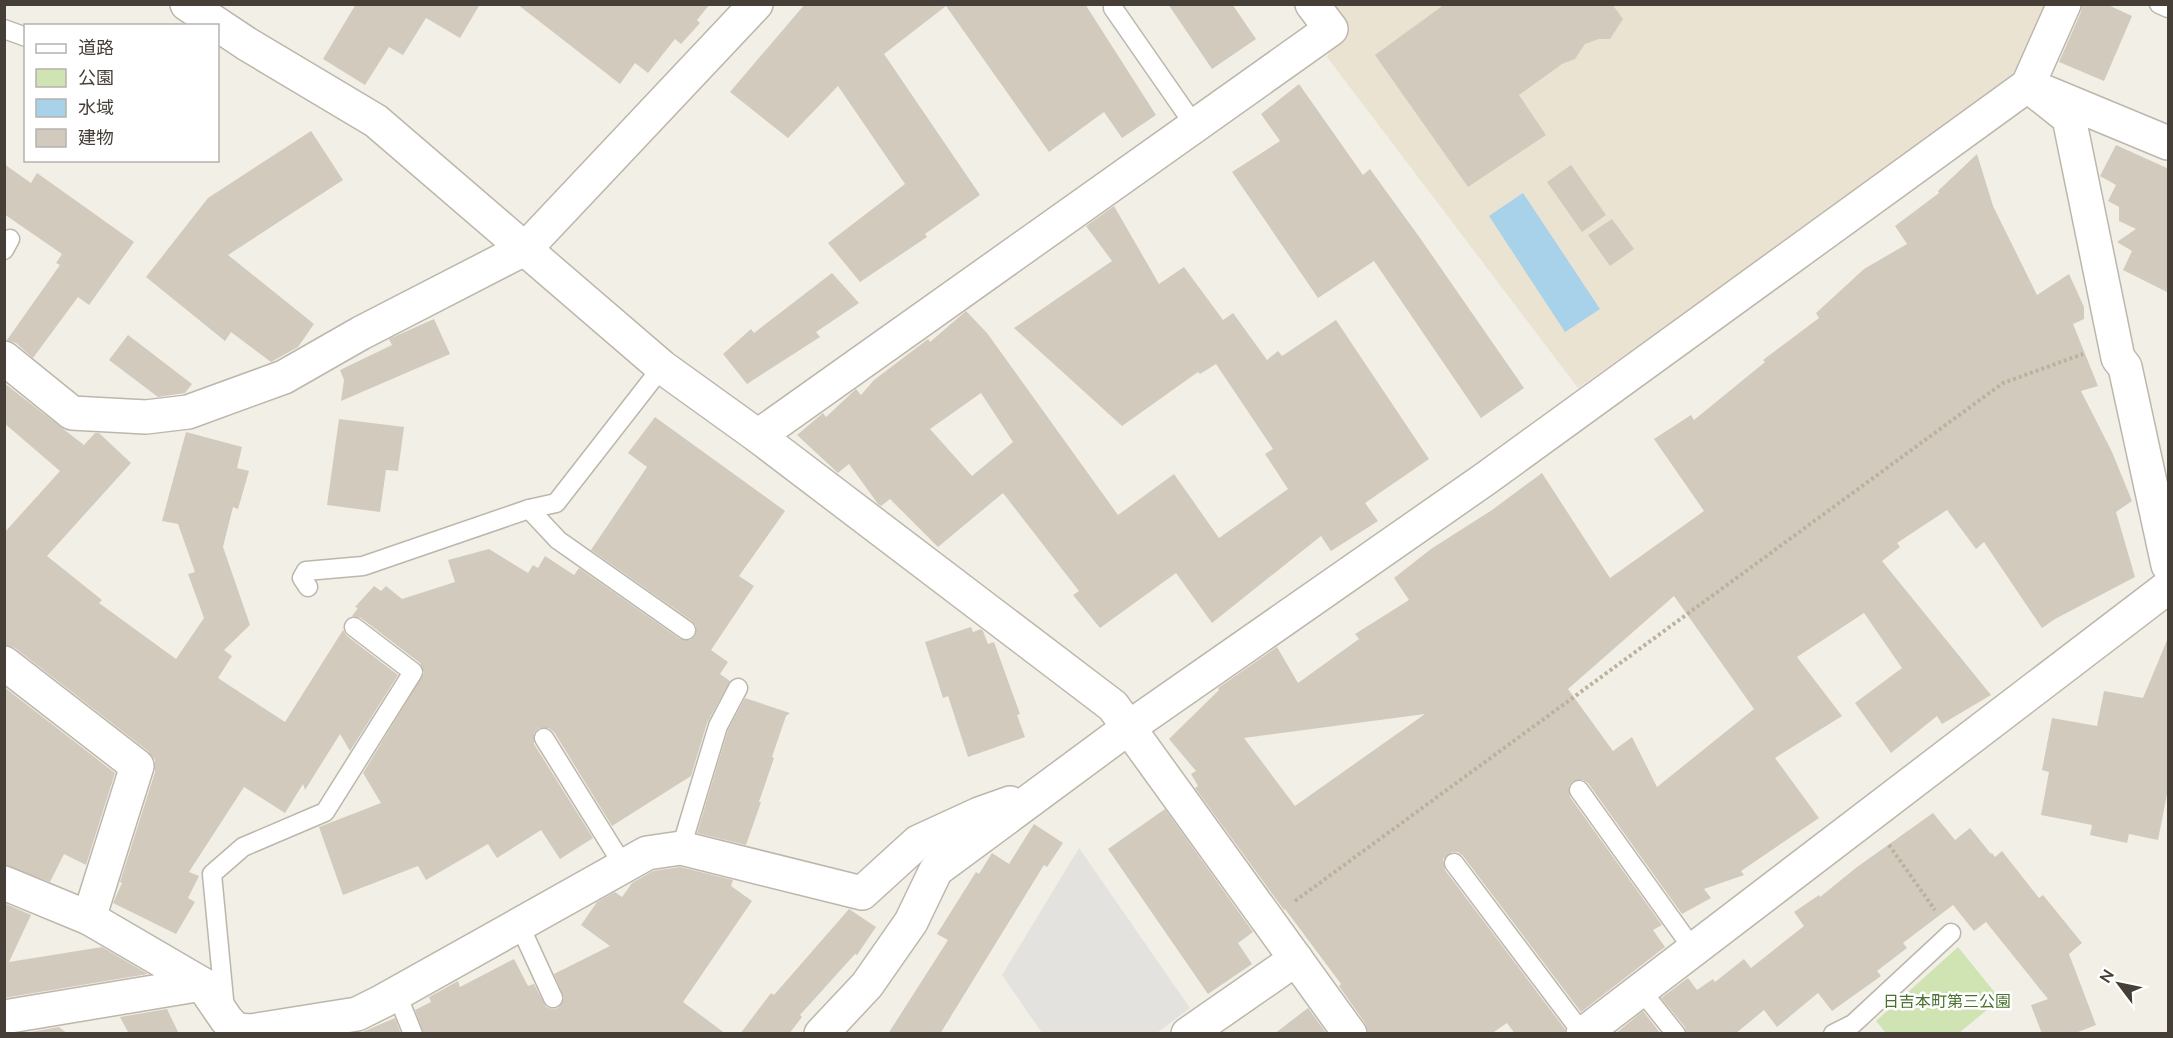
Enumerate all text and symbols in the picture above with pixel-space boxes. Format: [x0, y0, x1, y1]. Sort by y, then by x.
legend [24, 24, 219, 162]
text: 道路 [78, 36, 114, 59]
text: 公園 [78, 66, 114, 89]
text: 水域 [78, 96, 114, 119]
text: 建物 [78, 126, 114, 149]
north arrow [2089, 954, 2149, 1014]
text: N [2095, 966, 2118, 986]
park label: 日吉本町第三公園 [1883, 991, 2011, 1011]

